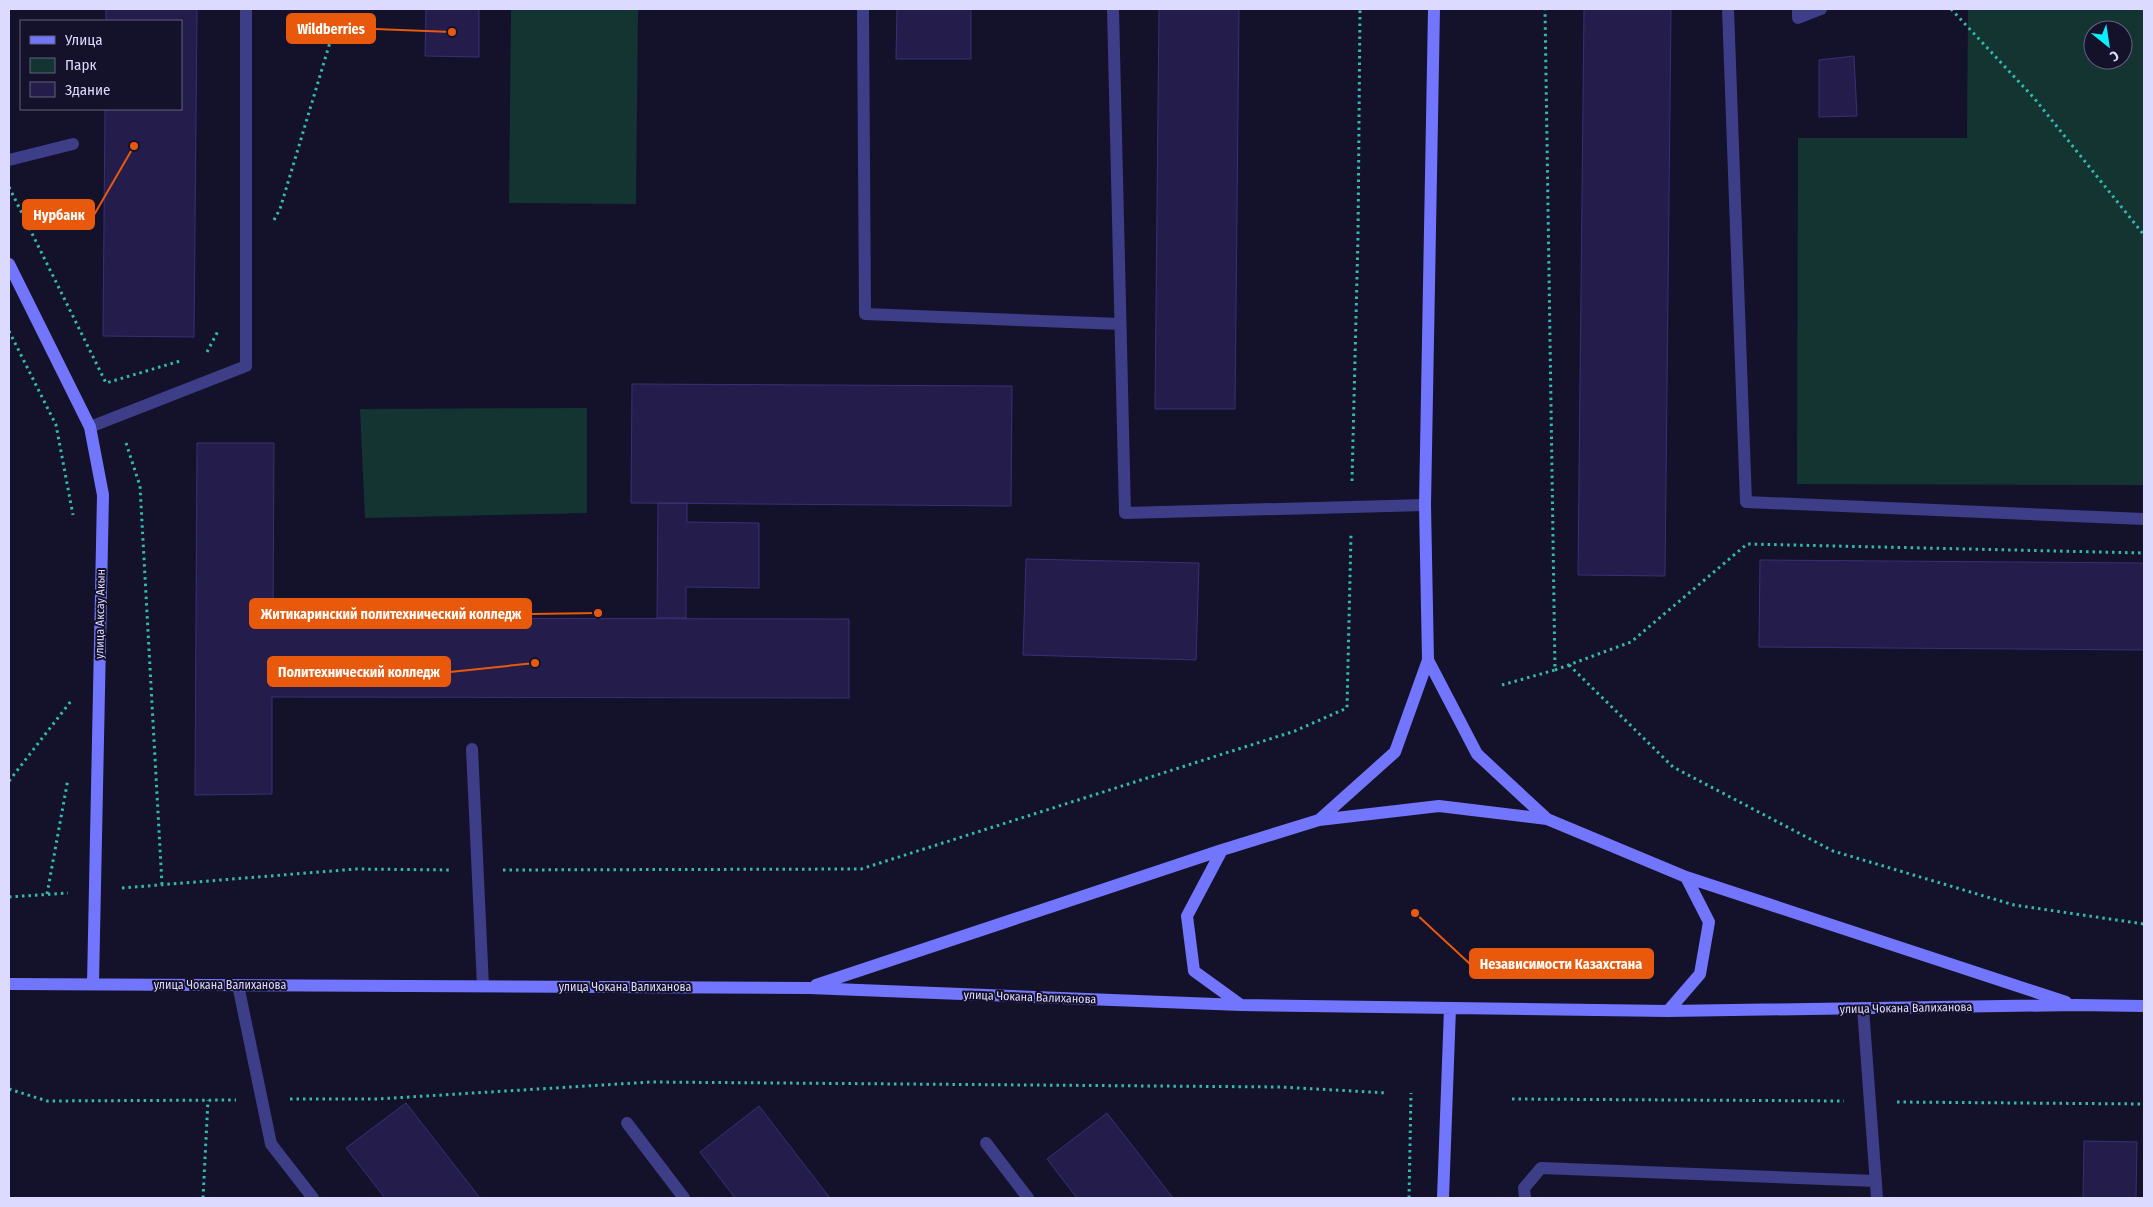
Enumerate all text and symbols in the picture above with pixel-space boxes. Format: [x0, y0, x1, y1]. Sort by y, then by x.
callout: Wildberries [287, 14, 375, 43]
legend [20, 20, 182, 110]
north arrow [2083, 20, 2133, 70]
text: Wildberries [297, 21, 365, 38]
text: Улица [64, 31, 103, 49]
text: С [2106, 47, 2122, 65]
text: Парк [65, 56, 96, 74]
text: Здание [65, 81, 111, 99]
callout: Нурбанк [23, 200, 94, 229]
text: Нурбанк [33, 207, 86, 224]
street label: улица Аксау Акын [92, 569, 108, 659]
callout: Житикаринский политехнический колледж [250, 599, 531, 628]
text: Житикаринский политехнический колледж [260, 606, 522, 623]
callout: Политехнический колледж [268, 657, 450, 686]
text: Политехнический колледж [278, 664, 440, 681]
callout: Независимости Казахстана [1470, 949, 1653, 978]
text: Независимости Казахстана [1480, 956, 1642, 973]
street label: улица Чокана Валиханова [154, 978, 286, 992]
street label: улица Чокана Валиханова [559, 980, 691, 994]
street label: улица Чокана Валиханова [963, 988, 1097, 1006]
street label: улица Чокана Валиханова [1840, 1000, 1973, 1016]

